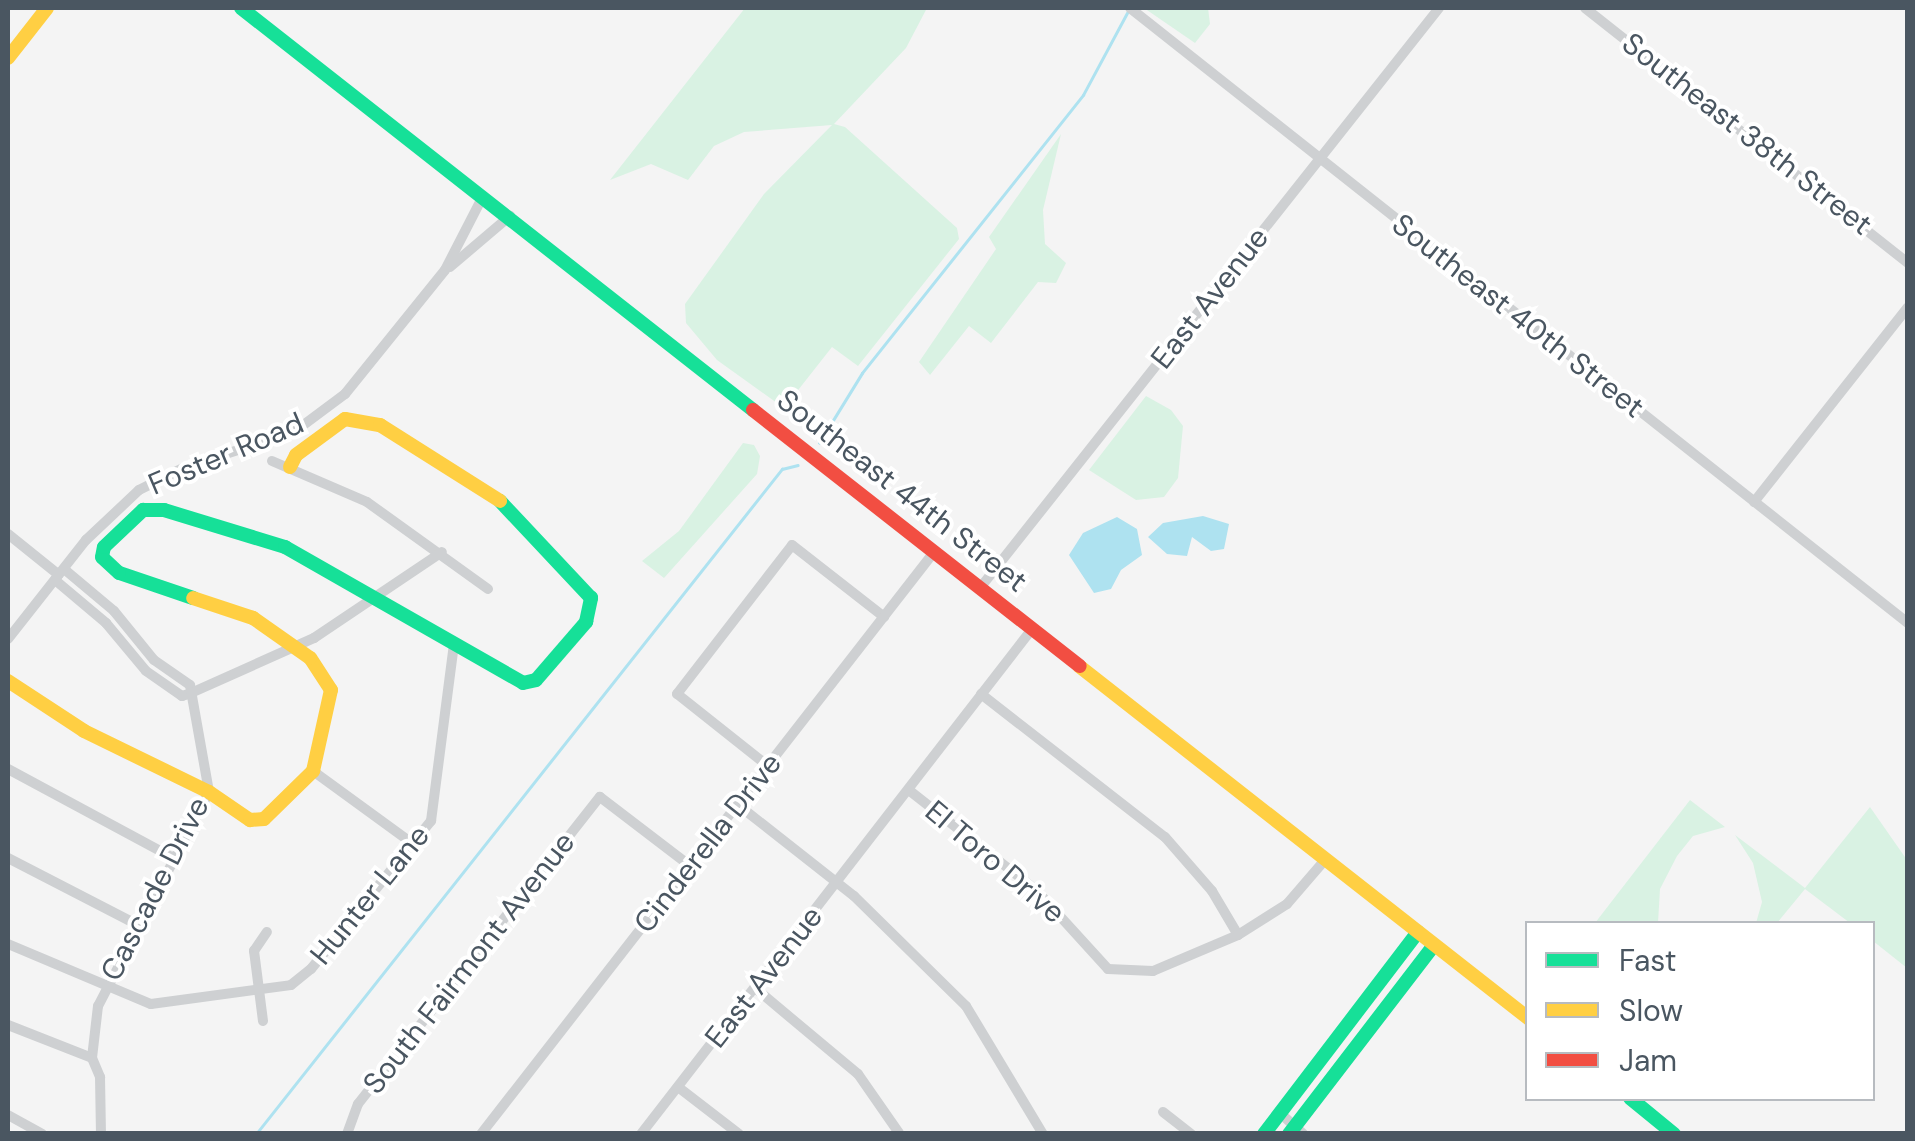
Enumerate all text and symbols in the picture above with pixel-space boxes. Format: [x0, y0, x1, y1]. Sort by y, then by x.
street label: Southeast 38th Street [1615, 25, 1879, 243]
street label: Southeast 40th Street [1385, 207, 1651, 425]
street label: East Avenue [1144, 220, 1276, 376]
street label: Southeast 44th Street [770, 382, 1034, 600]
street label: Foster Road [143, 405, 309, 503]
street label: Cinderella Drive [627, 746, 789, 940]
street label: Cascade Drive [93, 791, 217, 987]
street label: El Toro Drive [918, 793, 1072, 931]
street label: Hunter Lane [303, 818, 437, 972]
street label: South Fairmont Avenue [356, 825, 582, 1101]
street label: East Avenue [698, 899, 830, 1055]
legend [1525, 921, 1875, 1101]
text: Fast [1619, 941, 1677, 980]
text: Slow [1619, 991, 1683, 1030]
text: Jam [1619, 1041, 1677, 1080]

